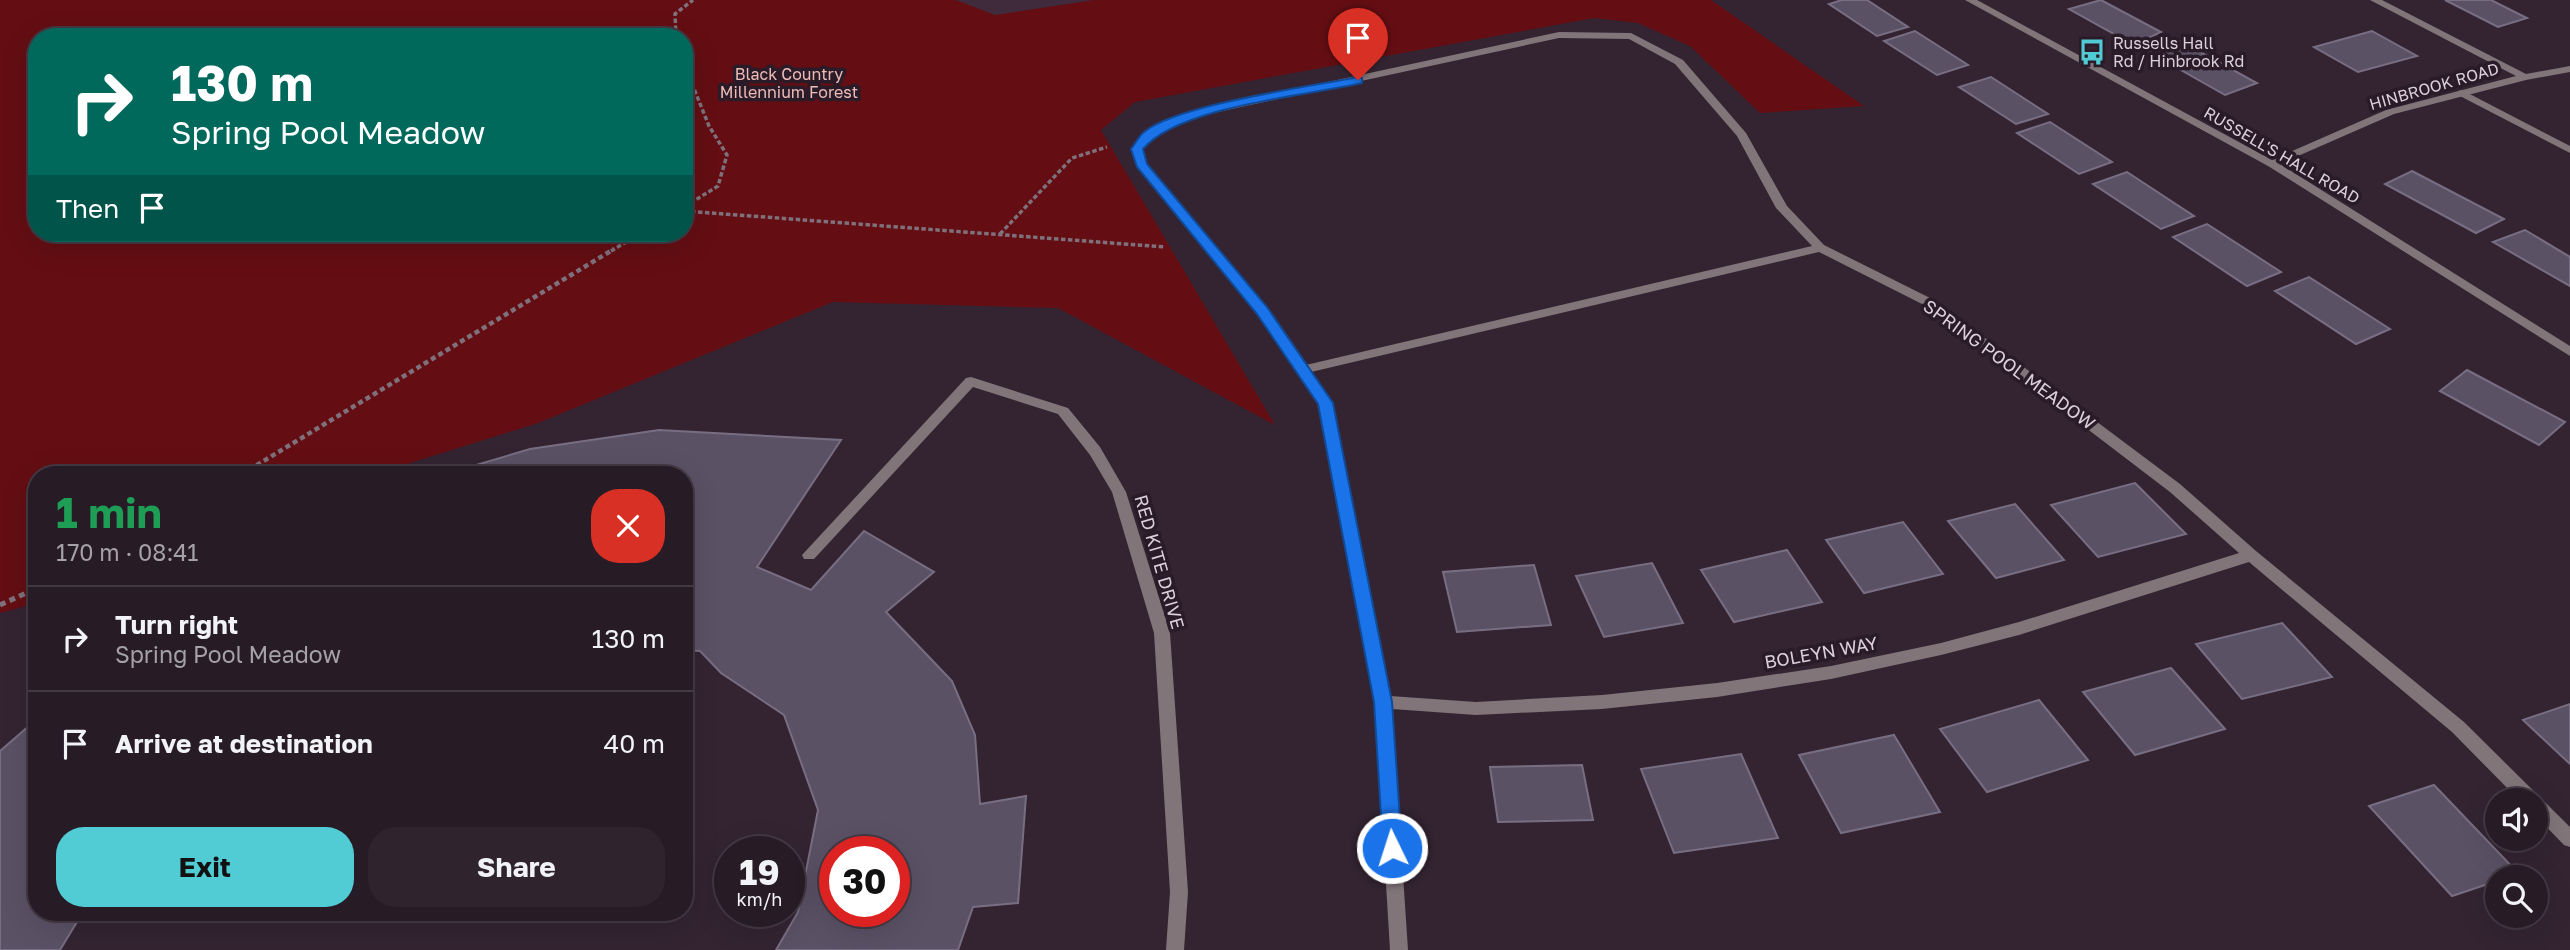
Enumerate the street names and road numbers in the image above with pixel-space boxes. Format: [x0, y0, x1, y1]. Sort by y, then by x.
street label: HINBROOK ROAD [2367, 58, 2501, 114]
street label: RUSSELL'S HALL ROAD [2201, 102, 2363, 208]
street label: SPRING POOL MEADOW [1919, 295, 2100, 434]
street label: RED KITE DRIVE [1130, 492, 1190, 631]
street label: BOLEYN WAY [1763, 631, 1880, 673]

